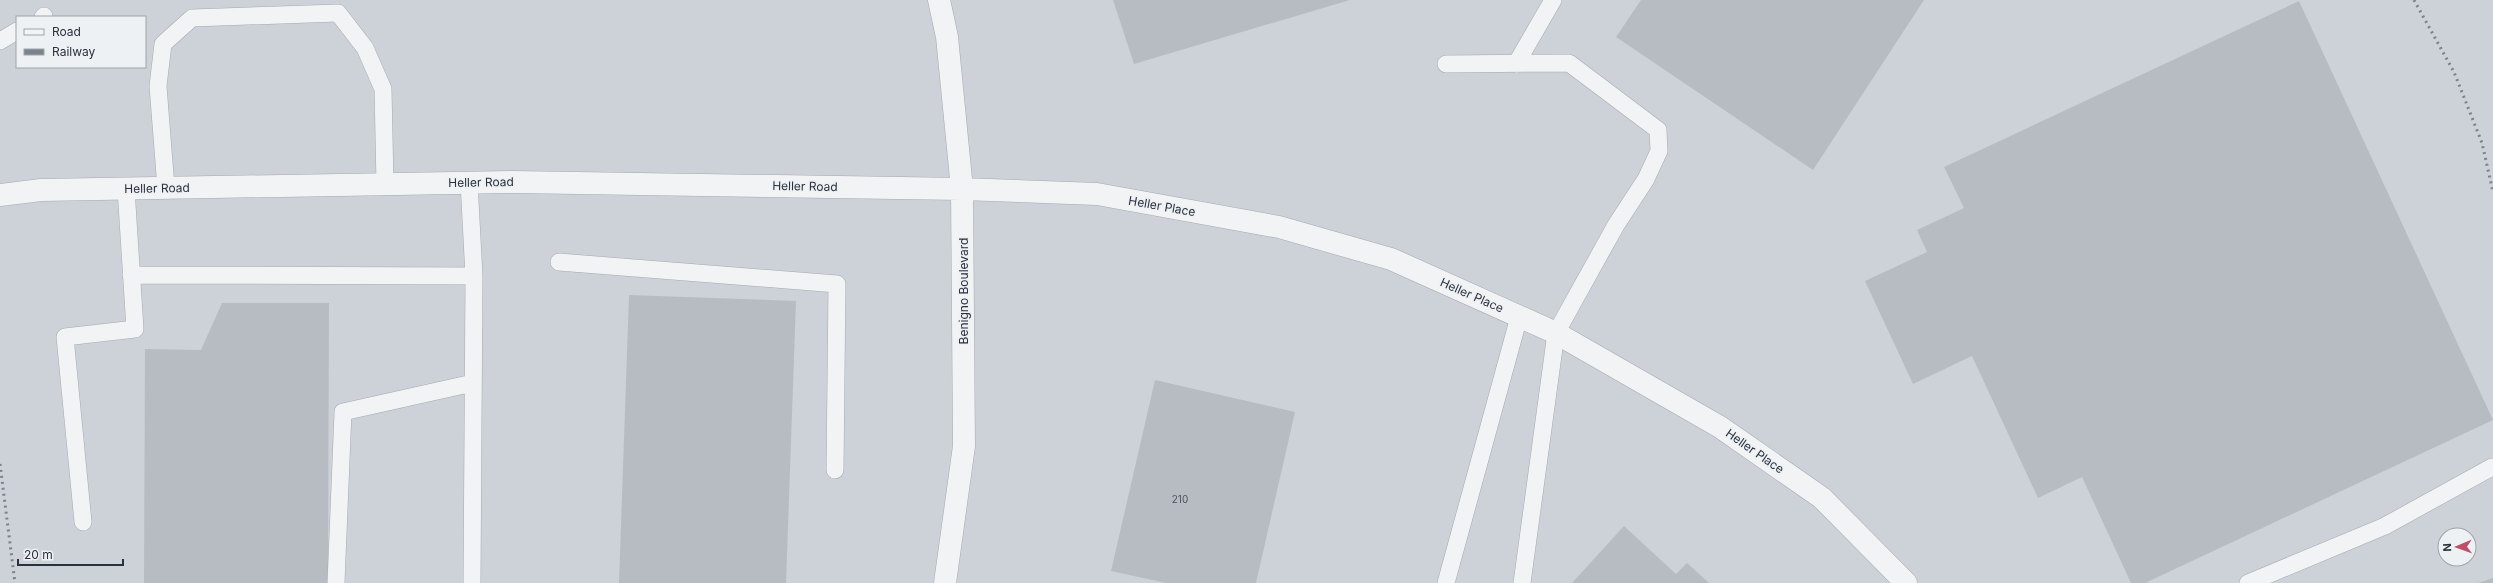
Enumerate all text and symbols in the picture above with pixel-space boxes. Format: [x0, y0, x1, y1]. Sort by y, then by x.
legend [16, 16, 146, 68]
text: Road [52, 24, 81, 39]
text: Railway [52, 44, 96, 59]
street label: Heller Road [448, 174, 514, 190]
street label: Heller Road [772, 178, 838, 194]
street label: Heller Road [124, 180, 190, 196]
street label: Heller Place [1127, 193, 1197, 219]
street label: Benigno Boulevard [956, 238, 971, 344]
street label: Heller Place [1438, 274, 1506, 316]
street label: Heller Place [1723, 425, 1787, 477]
house number: 210 [1172, 493, 1188, 505]
north arrow [2437, 527, 2477, 567]
scale bar [18, 541, 123, 567]
text: N [2440, 543, 2454, 552]
text: 20 m [24, 547, 53, 562]

